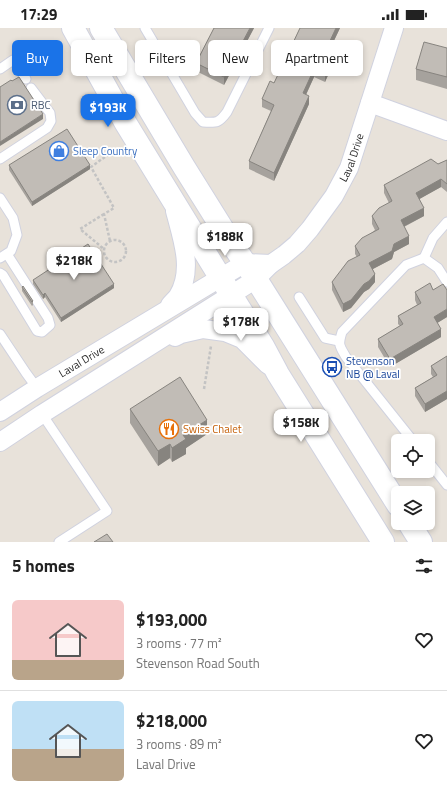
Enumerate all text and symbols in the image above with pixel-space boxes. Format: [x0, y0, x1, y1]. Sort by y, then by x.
text: 17:29 [20, 3, 57, 26]
chip: Buy [12, 40, 63, 76]
chip: Rent [71, 40, 127, 76]
chip: Filters [135, 40, 200, 76]
chip: New [208, 40, 263, 76]
chip: Apartment [271, 40, 363, 76]
bank icon: RBC [6, 94, 28, 116]
pin: $193K [80, 94, 136, 128]
place label: RBC [31, 97, 51, 113]
text: $193K [90, 97, 126, 117]
street label: Laval Drive [335, 131, 368, 185]
shop icon: Sleep Country [48, 140, 70, 162]
place label: Sleep Country [73, 143, 138, 159]
pin: $188K [197, 223, 253, 257]
text: $188K [207, 226, 243, 246]
pin: $218K [46, 247, 102, 281]
text: $218K [56, 250, 92, 270]
pin: $178K [213, 308, 269, 342]
text: $178K [223, 311, 259, 331]
street label: Laval Drive [56, 341, 108, 381]
place label: Stevenson NB @ Laval [346, 353, 400, 382]
bus stop icon: Stevenson NB @ Laval [321, 356, 343, 378]
pin: $158K [273, 409, 329, 443]
text: $158K [283, 412, 319, 432]
restaurant icon: Swiss Chalet [158, 418, 180, 440]
place label: Swiss Chalet [183, 421, 242, 437]
map controls [391, 434, 435, 530]
button: locate [391, 434, 435, 478]
button: layers [391, 486, 435, 530]
text: 5 homes [12, 553, 75, 579]
icon: filters [413, 555, 435, 577]
text: $193,000 [136, 607, 207, 633]
icon: home [44, 616, 92, 664]
icon: heart [413, 629, 435, 651]
text: 3 rooms · 77 m² [136, 633, 222, 653]
text: Stevenson Road South [136, 653, 260, 673]
text: $218,000 [136, 708, 207, 734]
icon: home [44, 717, 92, 765]
icon: heart [413, 730, 435, 752]
text: 3 rooms · 89 m² [136, 734, 222, 754]
text: Laval Drive [136, 754, 196, 774]

